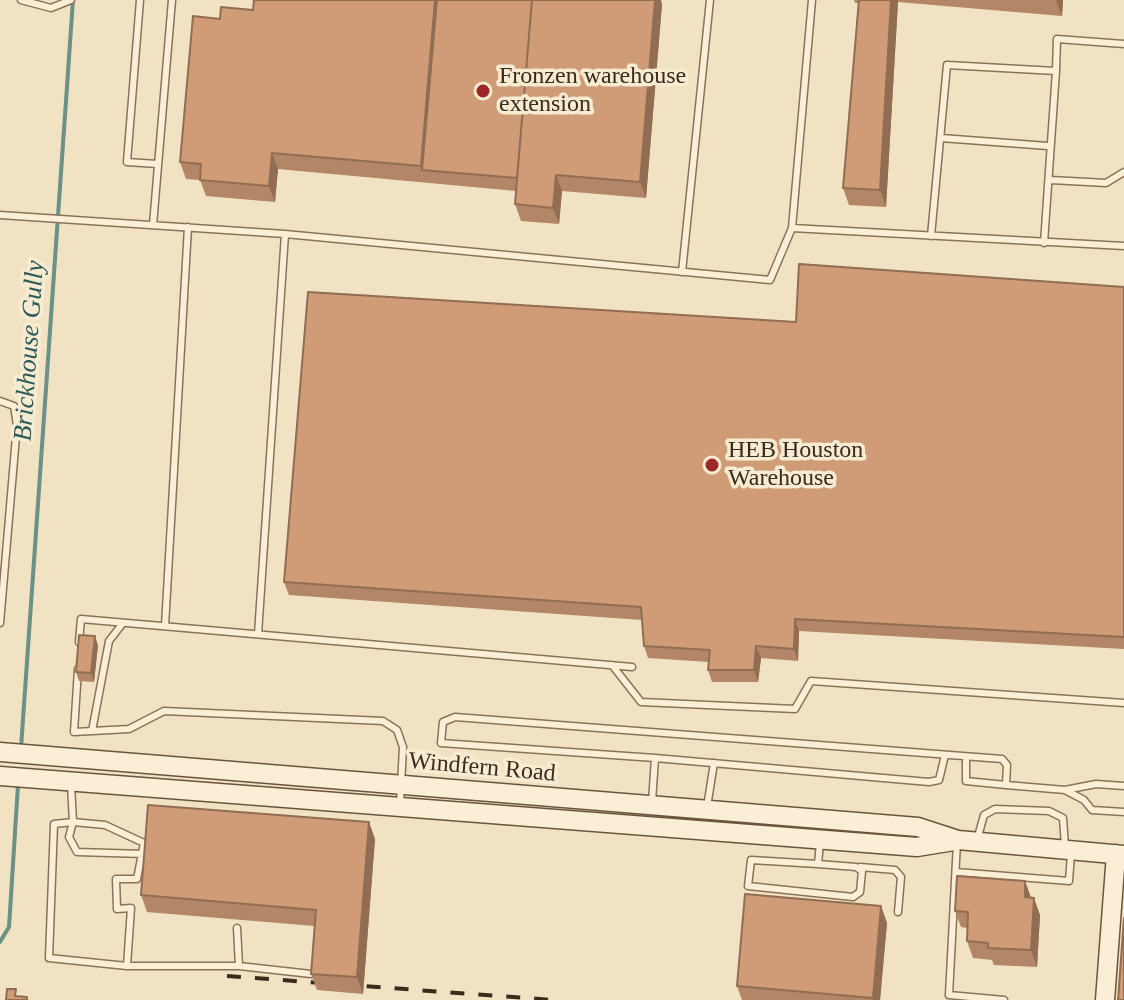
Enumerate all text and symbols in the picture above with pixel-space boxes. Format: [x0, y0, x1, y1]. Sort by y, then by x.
place label: Fronzen warehouse extension [499, 63, 686, 119]
marker: Fronzen warehouse extension [474, 82, 492, 100]
water label: Brickhouse Gully [8, 260, 52, 442]
place label: HEB Houston Warehouse [728, 437, 863, 493]
marker: HEB Houston Warehouse [703, 456, 721, 474]
street label: Windfern Road [407, 747, 557, 789]

